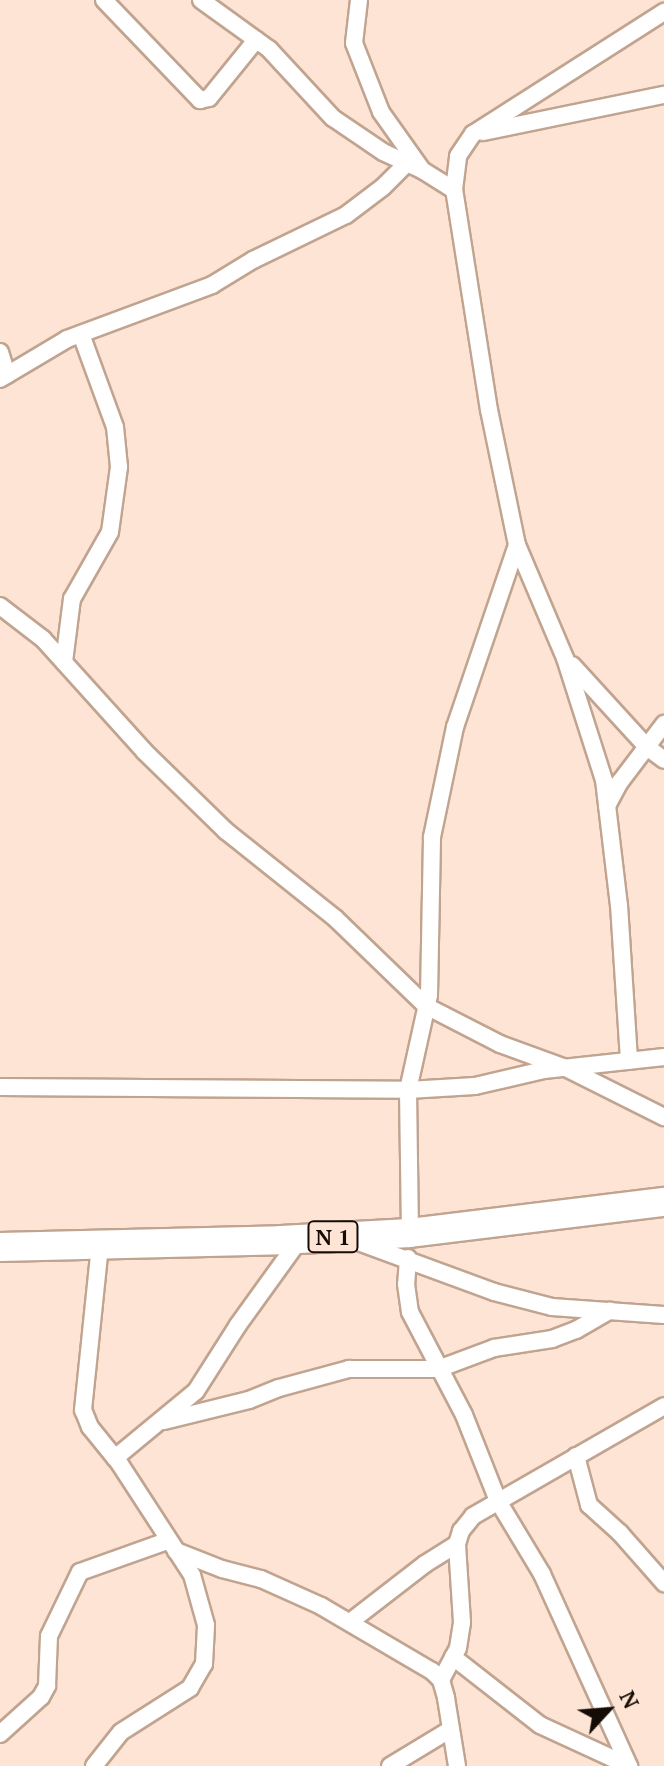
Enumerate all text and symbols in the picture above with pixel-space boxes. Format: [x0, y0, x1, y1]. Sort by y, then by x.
road number: N 1 [307, 1219, 359, 1255]
north arrow [568, 1670, 648, 1750]
text: N [613, 1685, 647, 1713]

